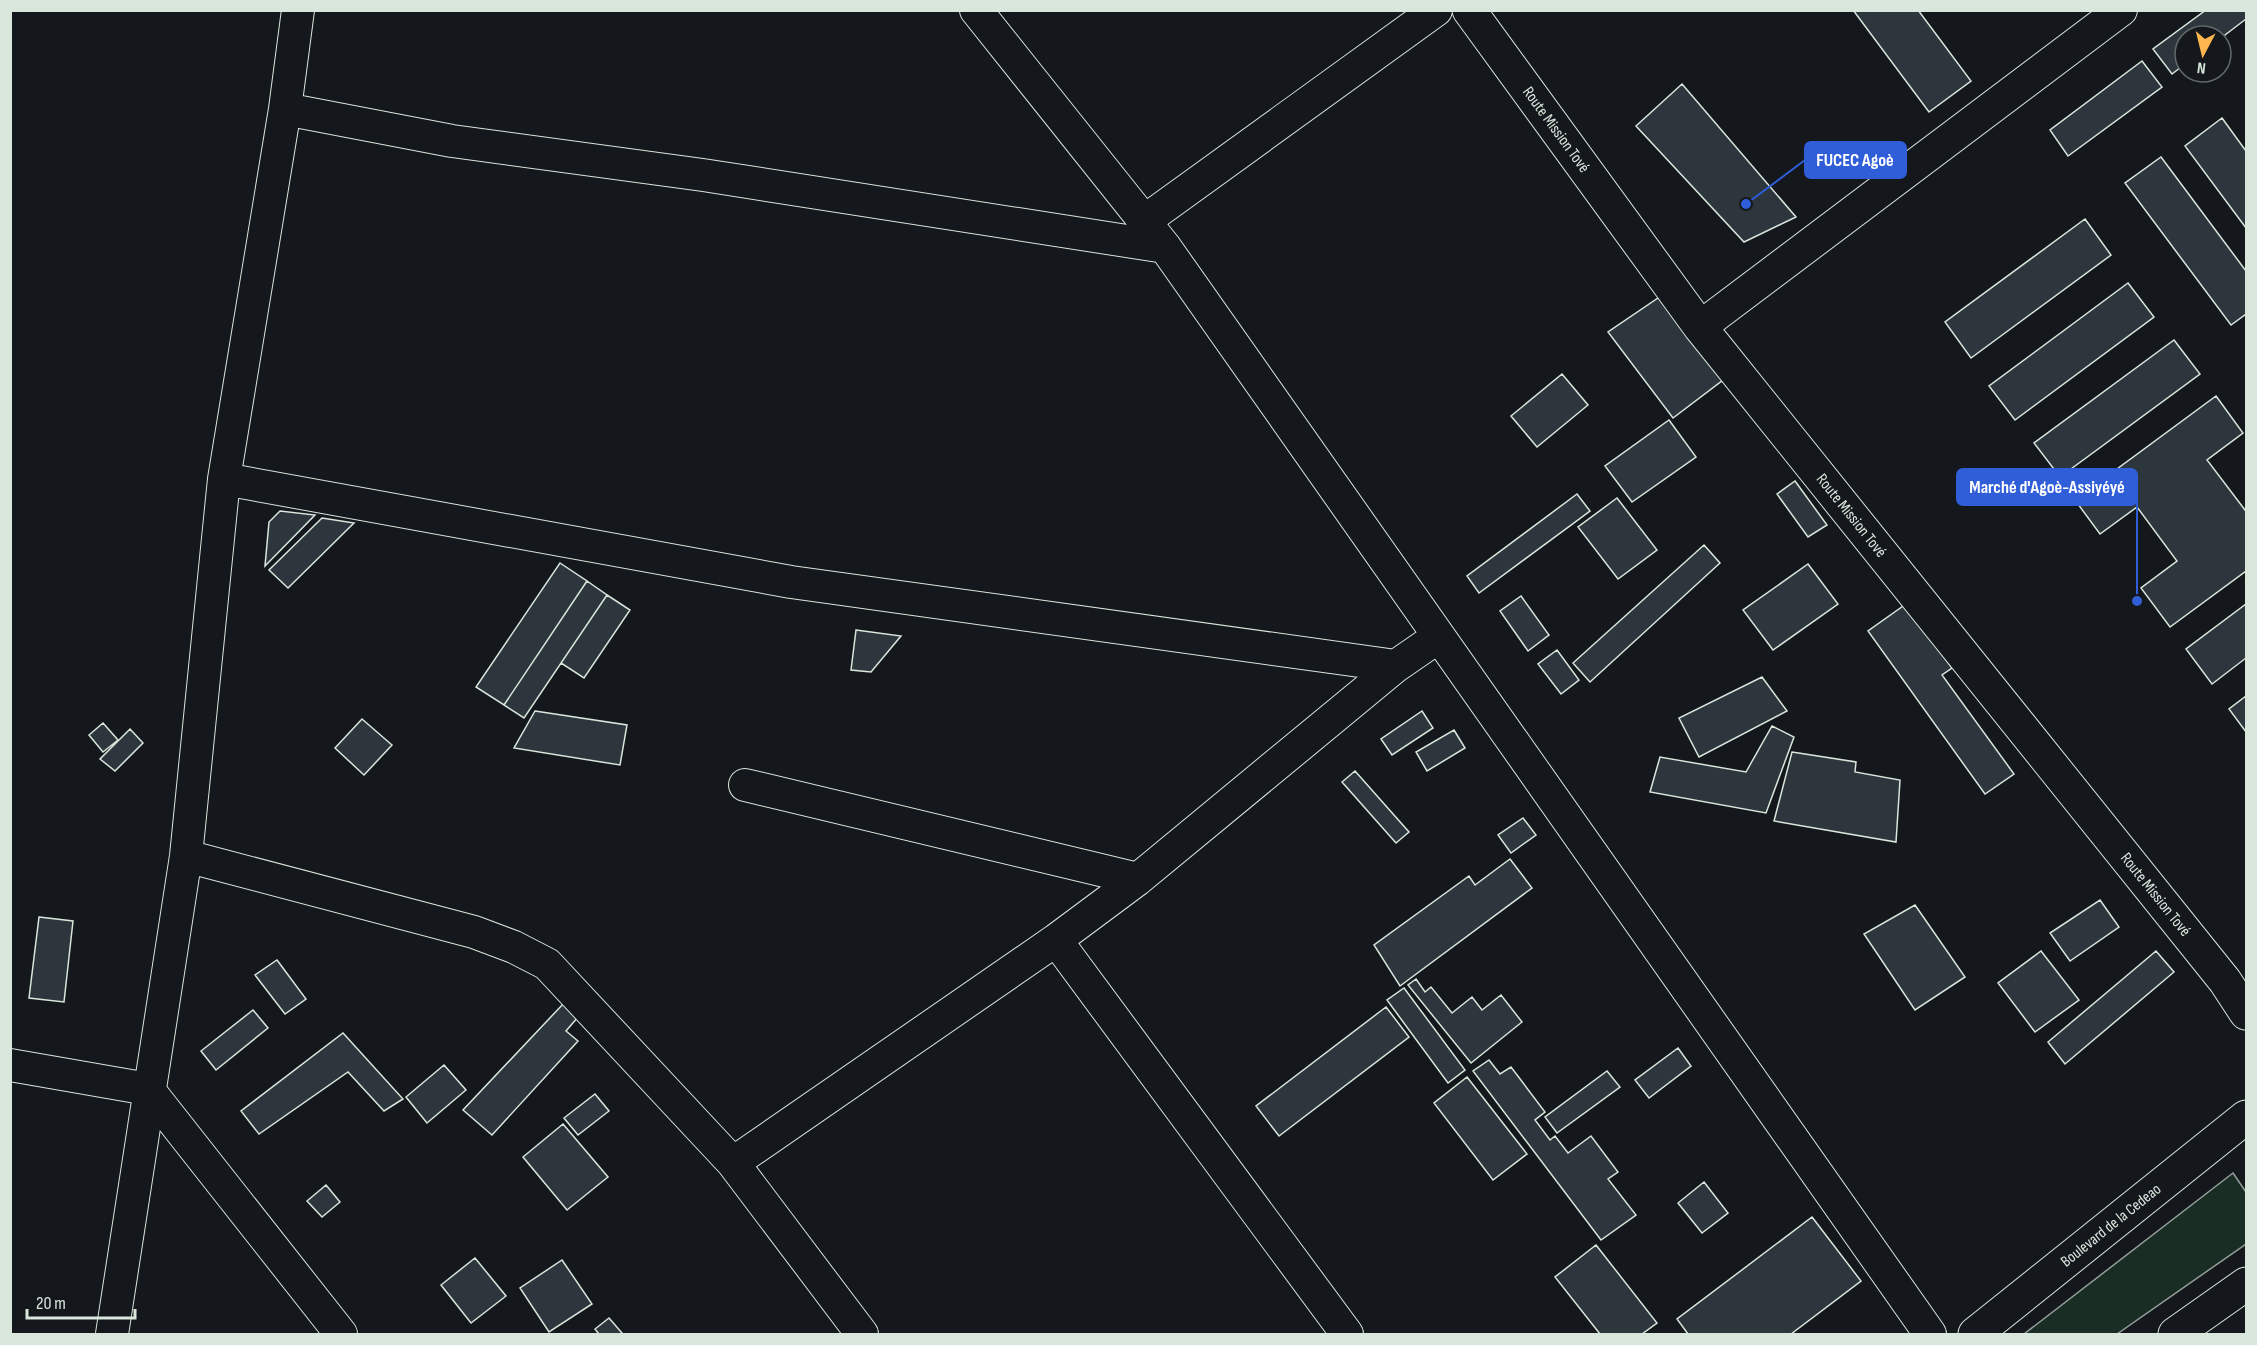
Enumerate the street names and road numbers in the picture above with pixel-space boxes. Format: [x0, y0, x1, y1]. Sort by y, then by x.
street label: Route Mission Tové [1519, 83, 1594, 176]
street label: Route Mission Tové [1812, 470, 1891, 561]
street label: Route Mission Tové [2116, 849, 2195, 940]
street label: Boulevard de la Cedeao [2057, 1179, 2165, 1271]

